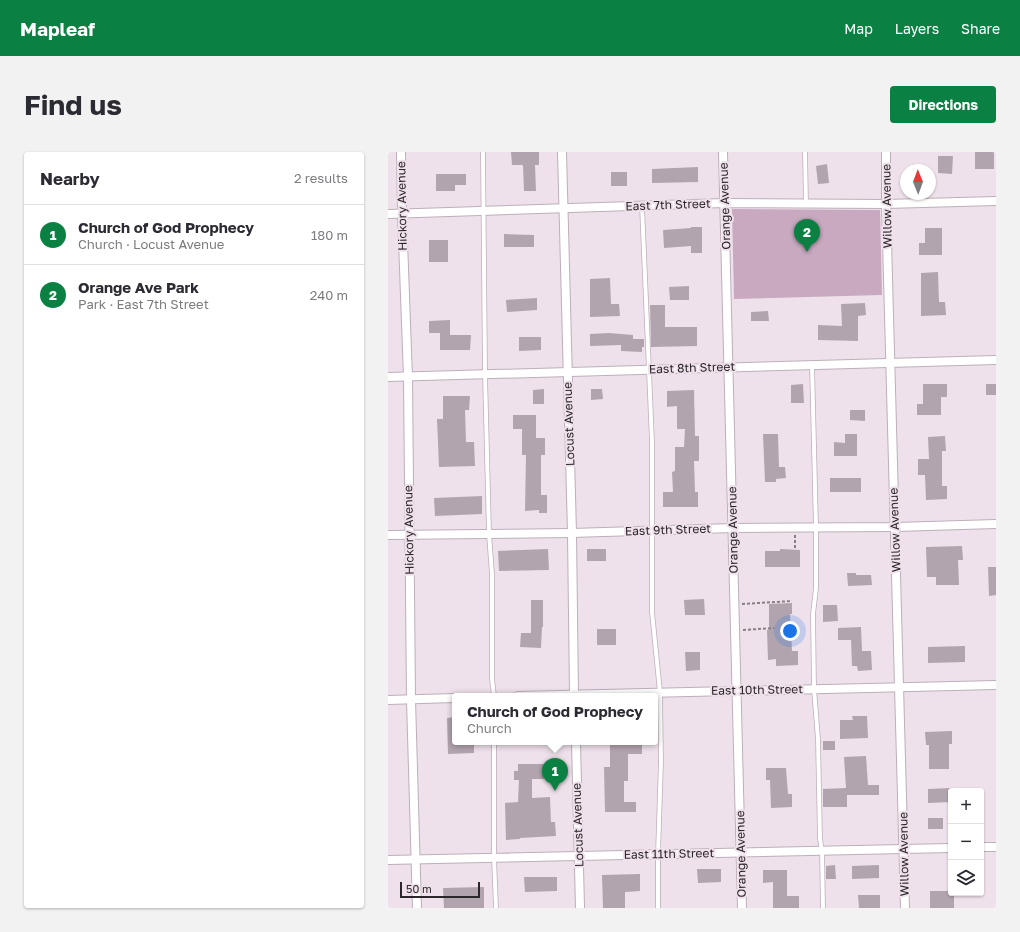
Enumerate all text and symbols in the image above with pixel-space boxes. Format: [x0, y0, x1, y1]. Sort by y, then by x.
text: Mapleaf [20, 17, 95, 40]
text: Map [844, 20, 873, 37]
text: Layers [895, 20, 939, 37]
text: Share [961, 20, 1000, 37]
button: Directions [890, 86, 996, 123]
text: Find us [24, 88, 122, 121]
street label: Hickory Avenue [393, 161, 410, 251]
street label: Orange Avenue [715, 162, 734, 250]
street label: Willow Avenue [878, 164, 895, 248]
north arrow [900, 164, 936, 200]
text: Nearby [40, 168, 100, 189]
text: 2 results [294, 170, 348, 186]
street label: East 7th Street [625, 196, 711, 213]
text: Church of God Prophecy [78, 218, 254, 236]
pin: 2 [794, 219, 820, 252]
text: 1 [50, 227, 56, 243]
text: 180 m [311, 227, 348, 243]
text: Church · Locust Avenue [78, 236, 224, 252]
text: Orange Ave Park [78, 278, 199, 296]
text: 2 [49, 287, 57, 303]
text: 240 m [310, 287, 348, 303]
text: Park · East 7th Street [78, 296, 209, 312]
street label: East 8th Street [649, 358, 735, 376]
street label: Locust Avenue [560, 382, 577, 466]
street label: Hickory Avenue [400, 485, 417, 575]
street label: Orange Avenue [724, 486, 741, 574]
street label: Willow Avenue [886, 488, 903, 572]
street label: East 9th Street [625, 520, 711, 538]
your location [780, 621, 800, 641]
street label: East 10th Street [711, 681, 803, 698]
popup [452, 693, 658, 745]
text: Church of God Prophecy [467, 702, 643, 720]
text: Church [467, 720, 512, 736]
pin: 1 [542, 758, 568, 791]
street label: Locust Avenue [569, 783, 586, 867]
map controls [948, 788, 984, 896]
button: + [948, 788, 984, 824]
street label: Orange Avenue [732, 810, 749, 898]
street label: Willow Avenue [895, 812, 912, 896]
button: − [948, 824, 984, 860]
street label: East 11th Street [624, 845, 715, 862]
button: layers [948, 860, 984, 896]
scale bar [400, 880, 480, 899]
text: 50 m [406, 882, 432, 895]

